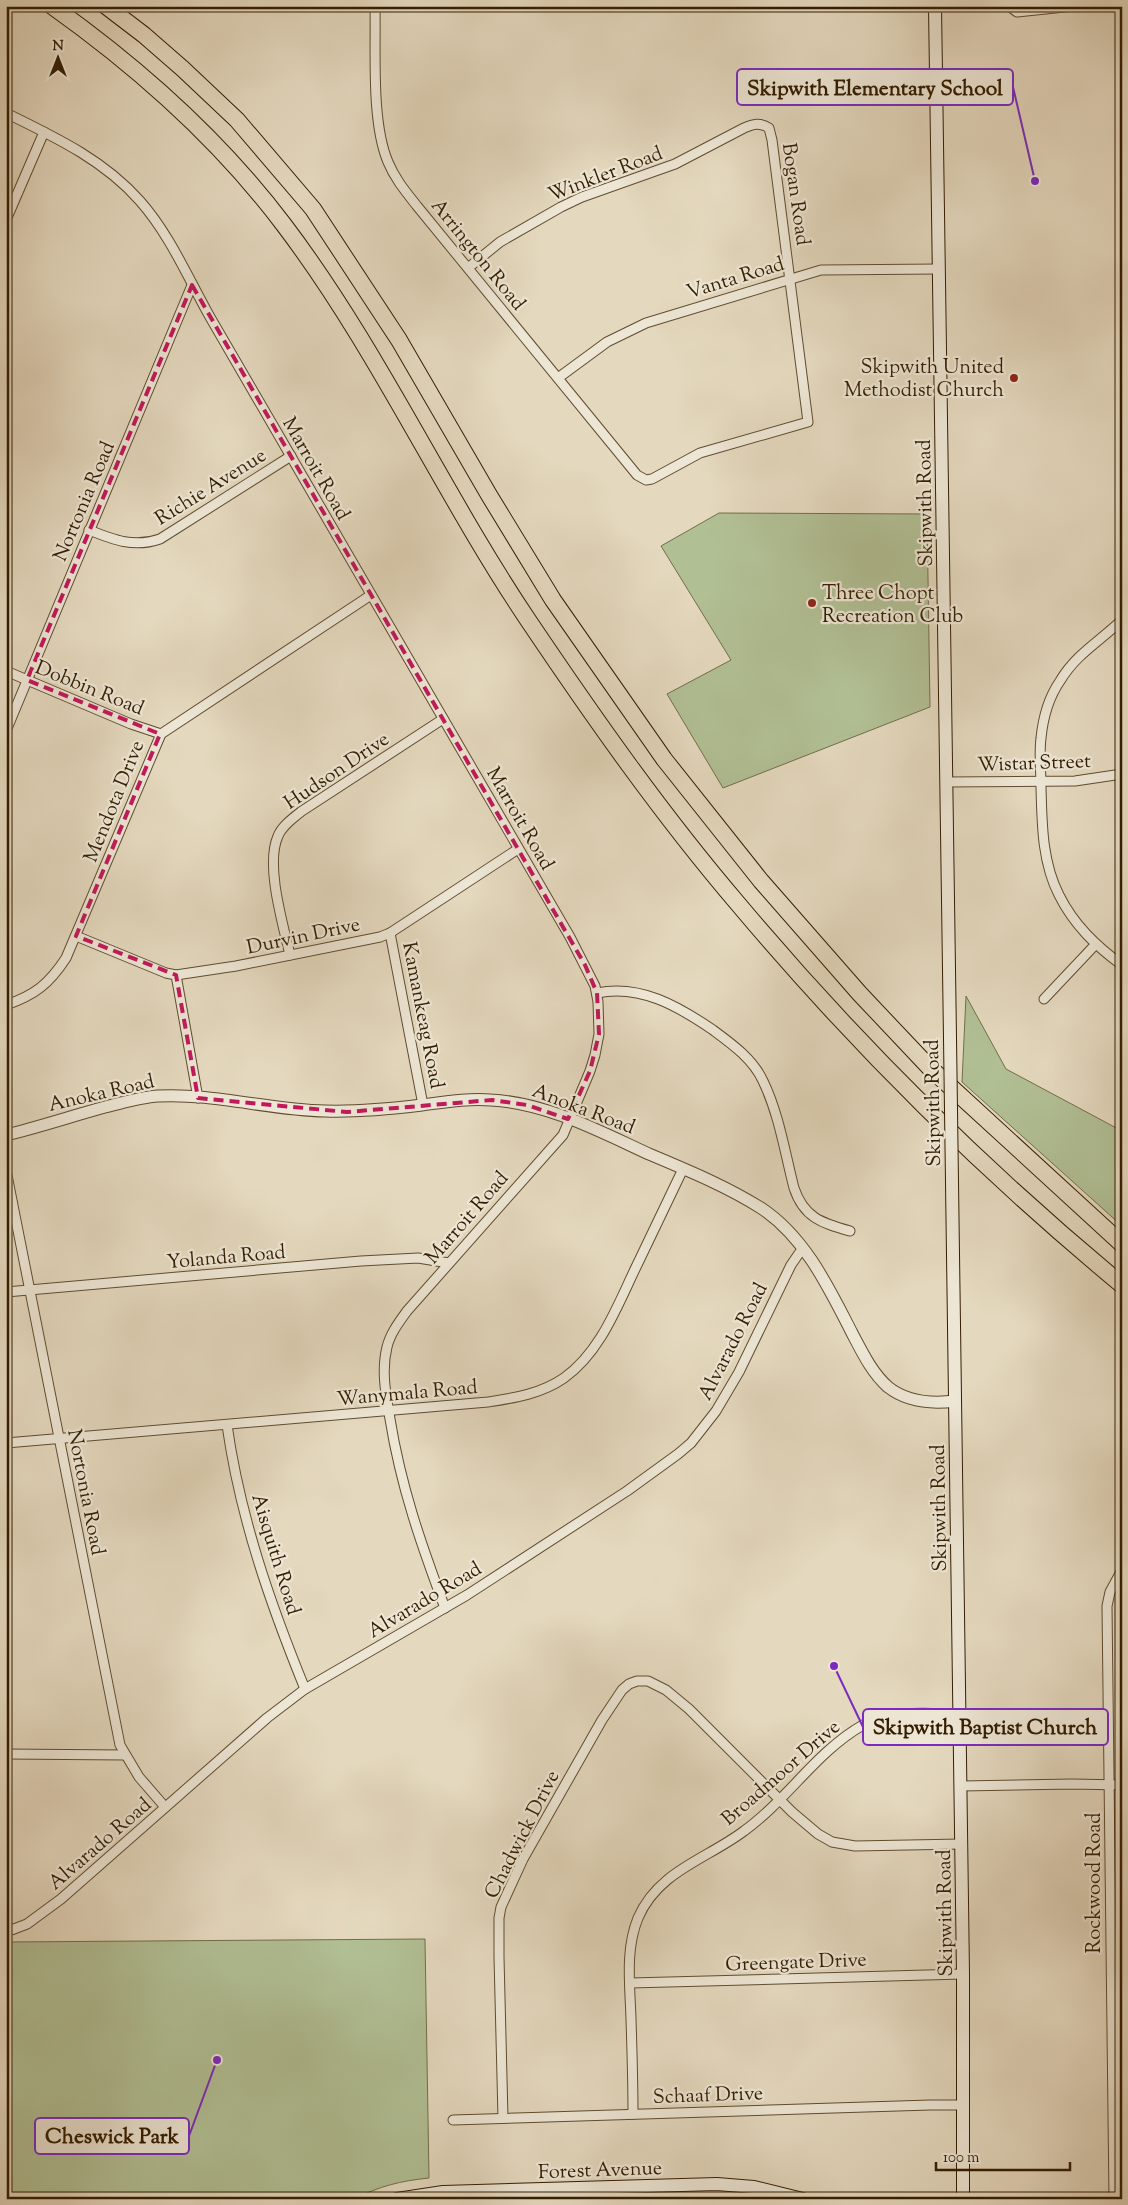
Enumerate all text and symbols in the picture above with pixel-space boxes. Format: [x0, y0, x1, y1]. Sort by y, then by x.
north arrow [32, 32, 82, 82]
text: N [52, 37, 64, 57]
callout: Skipwith Elementary School [737, 69, 1013, 105]
text: Skipwith Elementary School [747, 75, 1003, 105]
street label: Winkler Road [544, 140, 668, 211]
street label: Bogan Road [773, 141, 816, 248]
street label: Arrington Road [423, 193, 531, 318]
street label: Vanta Road [683, 251, 788, 308]
place label: Skipwith United Methodist Church [844, 354, 1004, 406]
marker: Skipwith United Methodist Church [1008, 372, 1020, 384]
street label: Marroit Road [274, 412, 356, 526]
street label: Nortonia Road [47, 437, 124, 566]
street label: Skipwith Road [911, 439, 942, 567]
street label: Richie Avenue [150, 442, 273, 534]
place label: Three Chopt Recreation Club [822, 580, 963, 632]
marker: Three Chopt Recreation Club [806, 597, 818, 609]
street label: Dobbin Road [30, 654, 148, 724]
street label: Hudson Drive [279, 726, 396, 818]
street label: Mendota Drive [78, 737, 153, 867]
street label: Wistar Street [977, 748, 1092, 781]
street label: Marroit Road [478, 762, 560, 876]
street label: Durvin Drive [244, 911, 363, 964]
street label: Kamankeag Road [393, 940, 450, 1091]
street label: Skipwith Road [919, 1039, 950, 1167]
street label: Anoka Road [46, 1068, 157, 1121]
street label: Anoka Road [527, 1077, 639, 1143]
street label: Marroit Road [419, 1166, 517, 1272]
street label: Yolanda Road [166, 1239, 287, 1278]
street label: Alvarado Road [692, 1278, 776, 1406]
street label: Wanymala Road [336, 1374, 479, 1415]
street label: Nortonia Road [58, 1427, 111, 1558]
street label: Skipwith Road [925, 1444, 956, 1572]
street label: Aisquith Road [242, 1490, 307, 1619]
street label: Alvarado Road [363, 1556, 488, 1647]
callout: Skipwith Baptist Church [863, 1709, 1108, 1745]
street label: Broadmoor Drive [716, 1714, 848, 1834]
text: Skipwith Baptist Church [873, 1714, 1098, 1744]
street label: Chadwick Drive [478, 1766, 568, 1904]
street label: Alvarado Road [43, 1792, 159, 1898]
street label: Rockwood Road [1081, 1813, 1110, 1953]
street label: Skipwith Road [931, 1849, 962, 1977]
street label: Greengate Drive [725, 1947, 867, 1980]
street label: Schaaf Drive [652, 2080, 764, 2113]
callout: Cheswick Park [35, 2118, 189, 2154]
text: Cheswick Park [45, 2123, 180, 2153]
scale bar [936, 2140, 1069, 2172]
text: 100 m [943, 2148, 980, 2169]
street label: Forest Avenue [537, 2155, 663, 2188]

